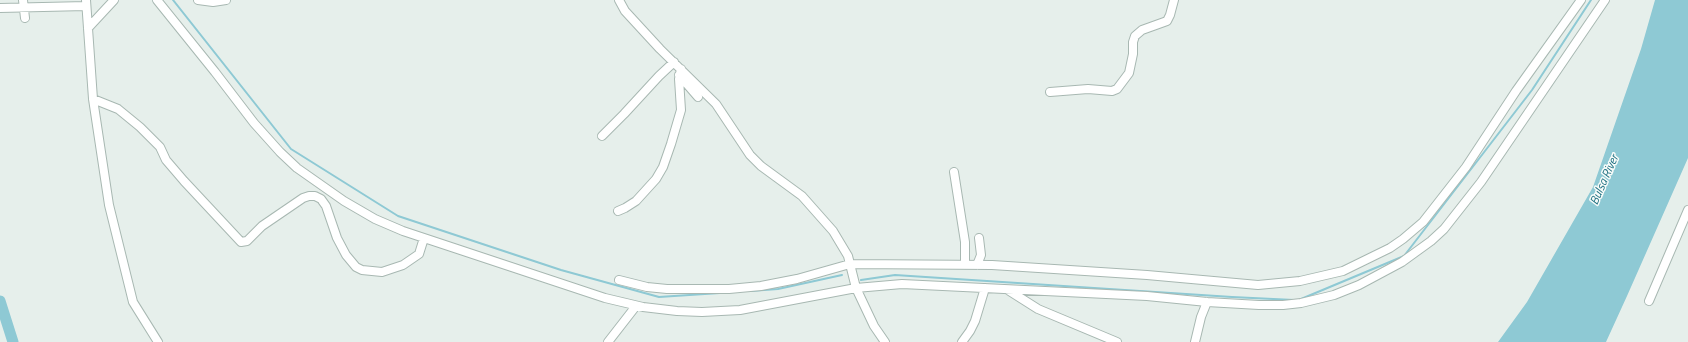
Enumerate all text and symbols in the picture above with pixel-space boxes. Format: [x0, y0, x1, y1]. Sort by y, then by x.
water label: Bulsa River [1588, 153, 1622, 207]

